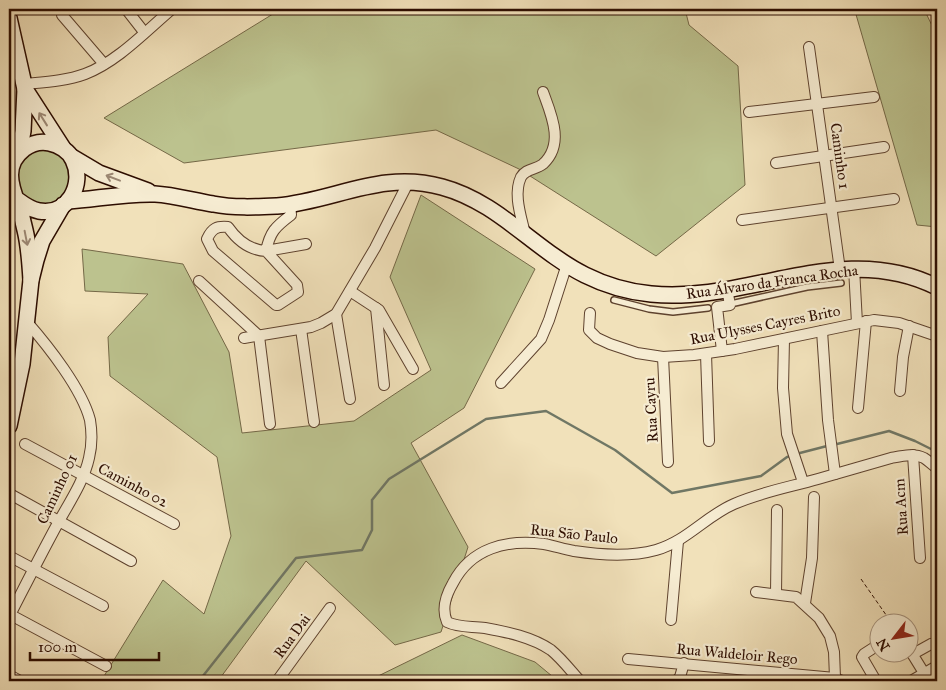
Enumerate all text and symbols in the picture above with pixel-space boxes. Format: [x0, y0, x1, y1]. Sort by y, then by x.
one-way arrow [38, 112, 48, 126]
street label: Caminho 1 [826, 122, 854, 190]
one-way arrow [106, 173, 121, 182]
one-way arrow [22, 229, 32, 245]
street label: Rua Álvaro da Franca Rocha [685, 260, 860, 303]
street label: Rua Ulysses Cayres Brito [688, 302, 842, 348]
street label: Rua Cayru [640, 377, 662, 443]
street label: Caminho 01 [33, 451, 81, 527]
street label: Caminho 02 [95, 459, 172, 511]
street label: Rua Acm [890, 478, 912, 536]
street label: Rua São Paulo [529, 520, 619, 548]
street label: Rua Dai [270, 610, 314, 662]
north arrow [868, 612, 918, 662]
scale bar [30, 630, 159, 662]
text: N [873, 635, 894, 654]
text: 100 m [38, 638, 78, 656]
street label: Rua Waldeloir Rego [676, 640, 799, 668]

